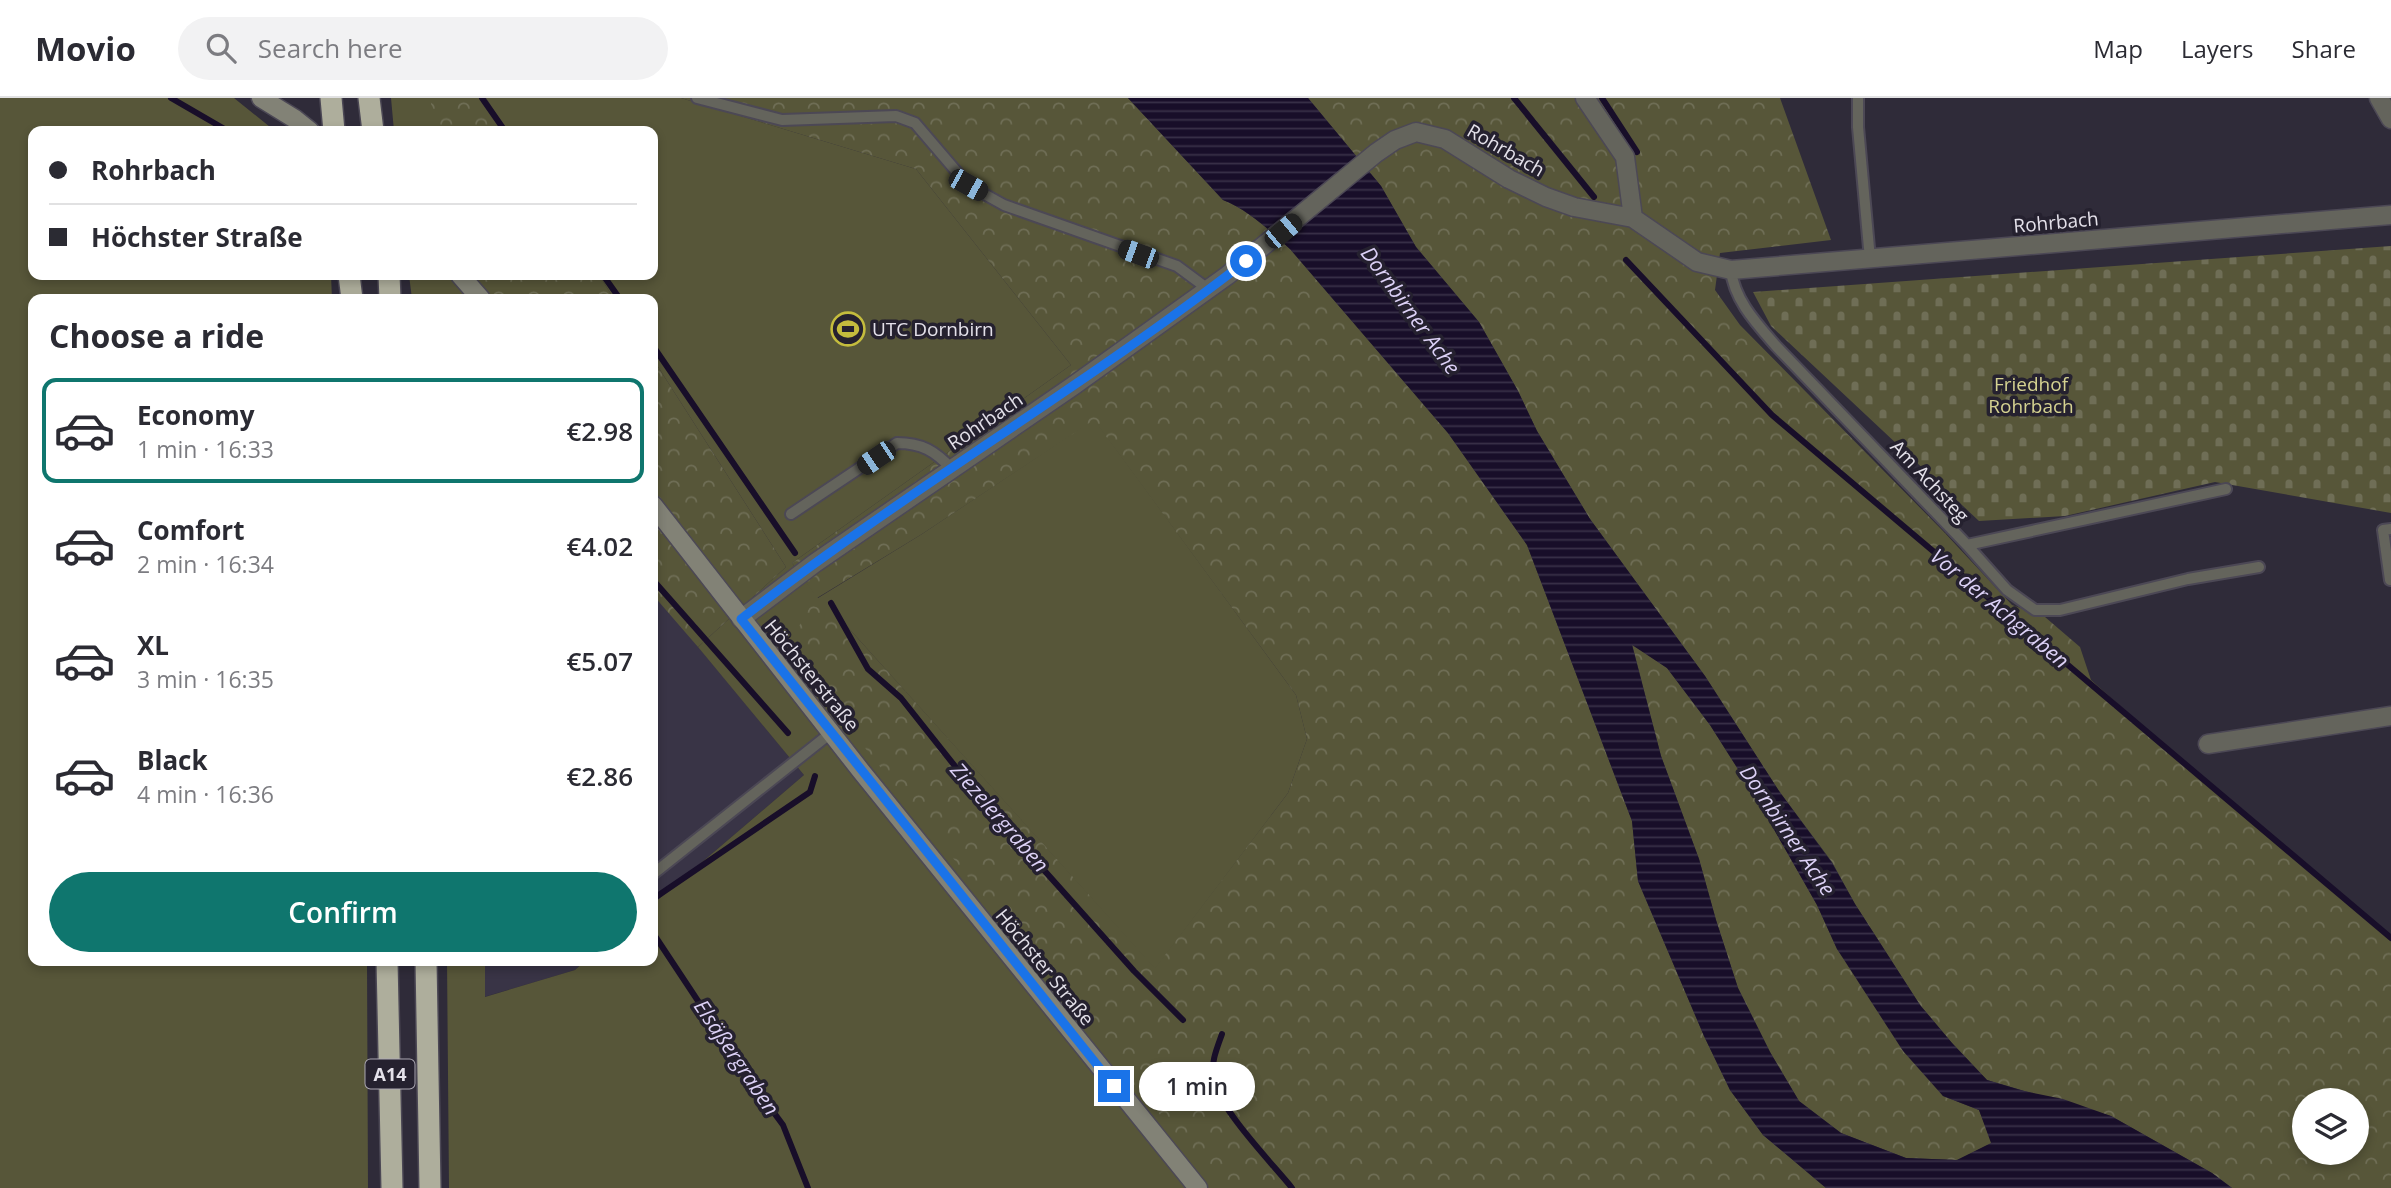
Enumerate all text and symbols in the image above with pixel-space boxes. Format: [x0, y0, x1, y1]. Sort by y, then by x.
search box [178, 17, 668, 80]
text: Movio [35, 26, 136, 71]
icon: search [202, 29, 240, 67]
text: Search here [258, 30, 403, 66]
text: Map [2093, 32, 2143, 65]
text: Layers [2181, 32, 2254, 65]
text: Share [2292, 32, 2356, 65]
street label: Rohrbach [1462, 117, 1550, 183]
text: Rohrbach [91, 152, 216, 188]
car [945, 166, 992, 204]
street label: Rohrbach [2012, 205, 2100, 239]
car [1261, 209, 1306, 253]
text: Höchster Straße [91, 219, 303, 255]
car [1115, 237, 1162, 271]
water label: Dornbirner Ache [1355, 240, 1467, 380]
route start [1230, 245, 1262, 277]
sports icon: UTC Dornbirn [829, 310, 867, 348]
text: Choose a ride [49, 314, 264, 357]
place label: UTC Dornbirn [872, 316, 994, 342]
park label: Friedhof Rohrbach [1988, 371, 2074, 419]
street label: Rohrbach [942, 386, 1028, 456]
text: Economy [137, 397, 255, 433]
icon: car [53, 399, 116, 462]
text: €2.98 [566, 413, 633, 449]
text: 1 min · 16:33 [137, 433, 274, 465]
street label: Am Achsteg [1885, 434, 1975, 528]
car [853, 438, 900, 478]
text: Comfort [137, 512, 244, 548]
icon: car [53, 514, 116, 577]
text: €4.02 [566, 528, 633, 564]
water label: Vor der Achgraben [1925, 542, 2075, 674]
text: 2 min · 16:34 [137, 548, 274, 580]
street label: Höchsterstraße [759, 614, 865, 736]
text: XL [137, 627, 169, 663]
icon: car [53, 629, 116, 692]
text: €5.07 [566, 643, 633, 679]
text: 3 min · 16:35 [137, 663, 274, 695]
text: Black [137, 742, 208, 778]
icon: car [53, 744, 116, 807]
water label: Ziezelergraben [944, 756, 1055, 878]
text: €2.86 [566, 758, 633, 794]
water label: Dornbirner Ache [1734, 759, 1842, 901]
text: 4 min · 16:36 [137, 778, 274, 810]
button: Confirm [49, 872, 637, 952]
street label: Höchster Straße [990, 903, 1100, 1031]
water label: Elsäßergraben [688, 994, 786, 1120]
road number: A14 [366, 1059, 414, 1088]
callout: 1 min [1138, 1062, 1254, 1110]
route end [1098, 1070, 1130, 1102]
text: 1 min [1166, 1070, 1228, 1102]
map controls [2292, 1088, 2369, 1165]
button: layers [2292, 1088, 2369, 1165]

